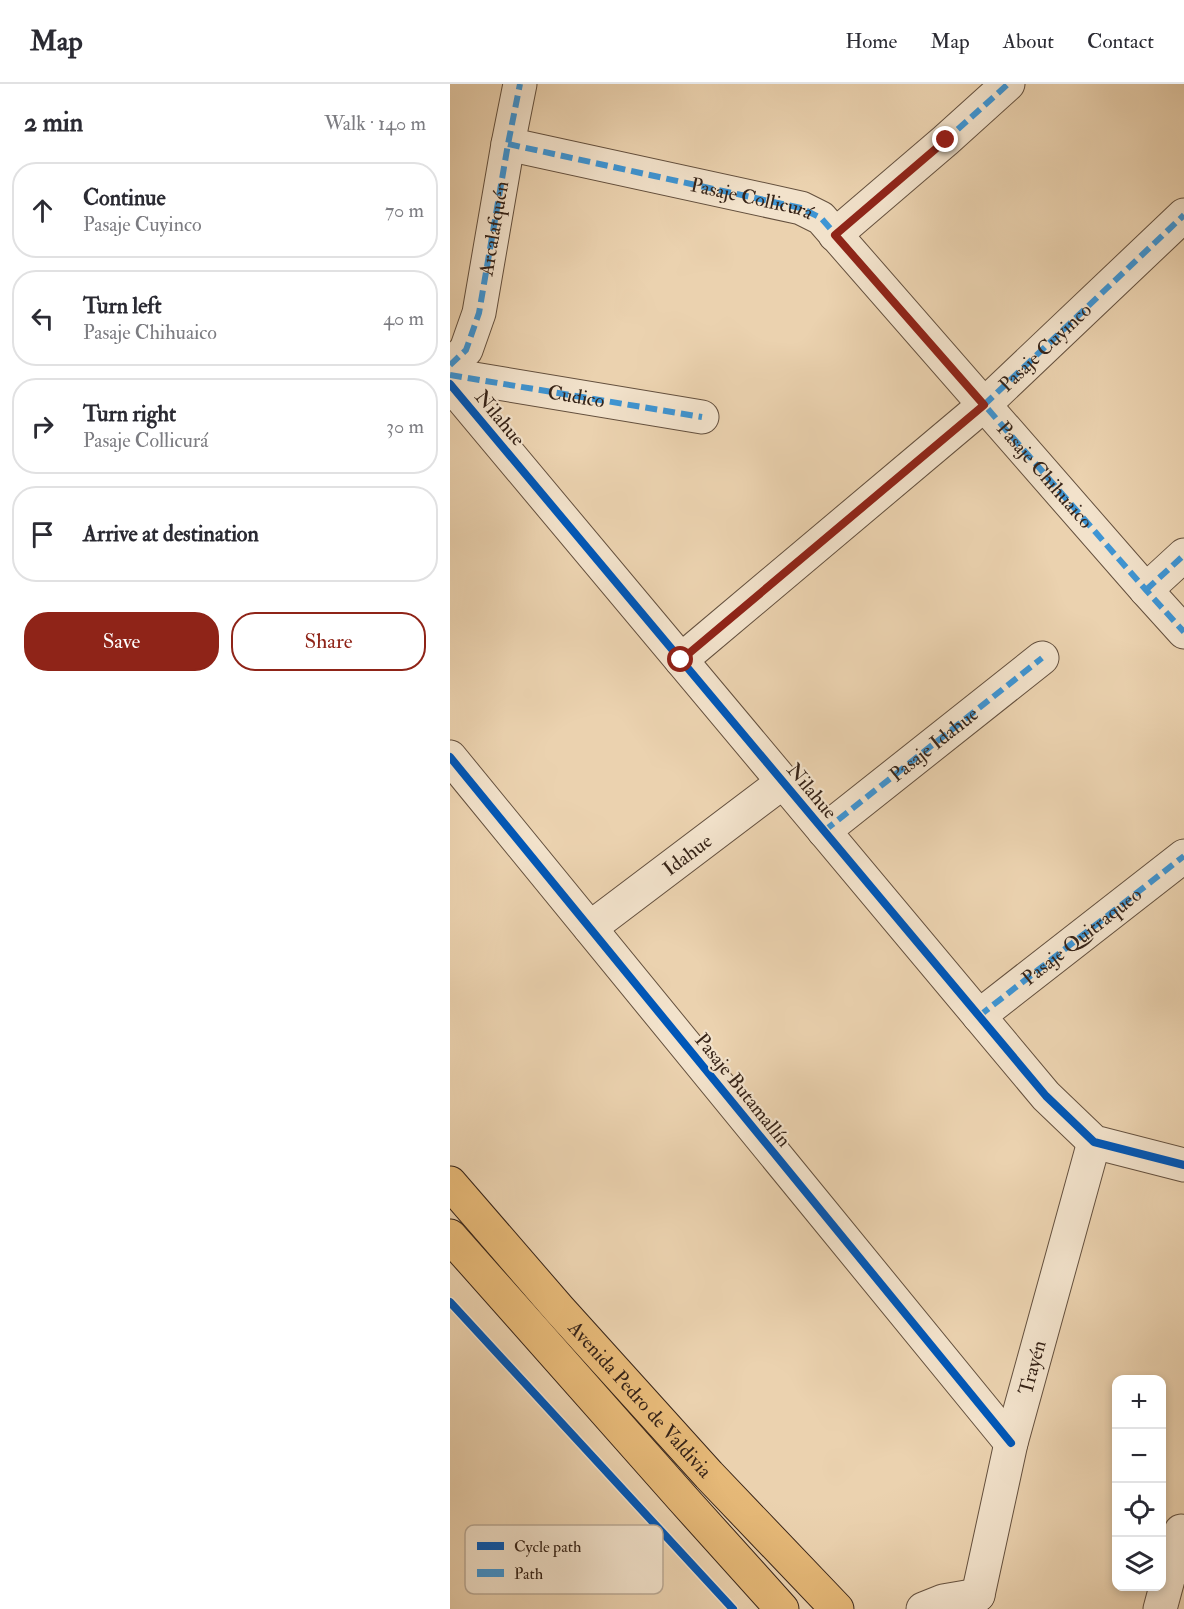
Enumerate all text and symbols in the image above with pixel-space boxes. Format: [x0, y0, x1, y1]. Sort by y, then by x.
text: Map [30, 24, 83, 59]
text: Home [845, 28, 897, 55]
text: Map [930, 28, 970, 55]
text: About [1003, 28, 1054, 55]
text: Contact [1087, 28, 1154, 55]
text: 2 min [24, 107, 83, 139]
text: Walk · 140 m [324, 111, 426, 136]
route end [932, 126, 958, 152]
street label: Pasaje Collicurá [688, 172, 819, 225]
street label: Arcalafquén [473, 179, 514, 279]
text: Continue [83, 184, 166, 212]
icon: ahead [26, 194, 59, 227]
text: 70 m [385, 198, 424, 223]
text: Pasaje Cuyinco [83, 212, 202, 237]
text: Turn left [83, 292, 162, 320]
street label: Pasaje Cuyinco [993, 297, 1097, 397]
icon: left [26, 302, 59, 335]
text: 40 m [383, 306, 424, 331]
text: Pasaje Chihuaico [83, 320, 217, 345]
street label: Cudico [546, 379, 607, 413]
street label: Nilahue [469, 385, 531, 451]
text: Turn right [83, 400, 176, 428]
icon: right [26, 410, 59, 443]
text: 30 m [386, 414, 424, 439]
street label: Pasaje Chihuaico [992, 416, 1099, 533]
text: Pasaje Collicurá [83, 428, 208, 453]
icon: arrive [26, 518, 59, 551]
text: Arrive at destination [83, 520, 259, 548]
button: Save [24, 612, 219, 671]
button: Share [231, 612, 426, 671]
route start [667, 646, 693, 672]
street label: Pasaje Idahue [884, 701, 983, 787]
street label: Nilahue [781, 758, 843, 824]
street label: Idahue [658, 828, 717, 881]
street label: Pasaje Quitraqueo [1017, 881, 1146, 991]
street label: Pasaje Butamallín [689, 1028, 797, 1152]
street label: Avenida Pedro de Valdivia [562, 1315, 718, 1483]
street label: Trayén [1012, 1337, 1051, 1397]
map controls [1112, 1375, 1166, 1591]
button: + [1112, 1375, 1166, 1429]
button: − [1112, 1429, 1166, 1483]
button: locate [1112, 1483, 1166, 1537]
legend [465, 1525, 663, 1594]
text: Cycle path [514, 1537, 582, 1558]
button: layers [1112, 1537, 1166, 1591]
text: Path [514, 1564, 544, 1584]

